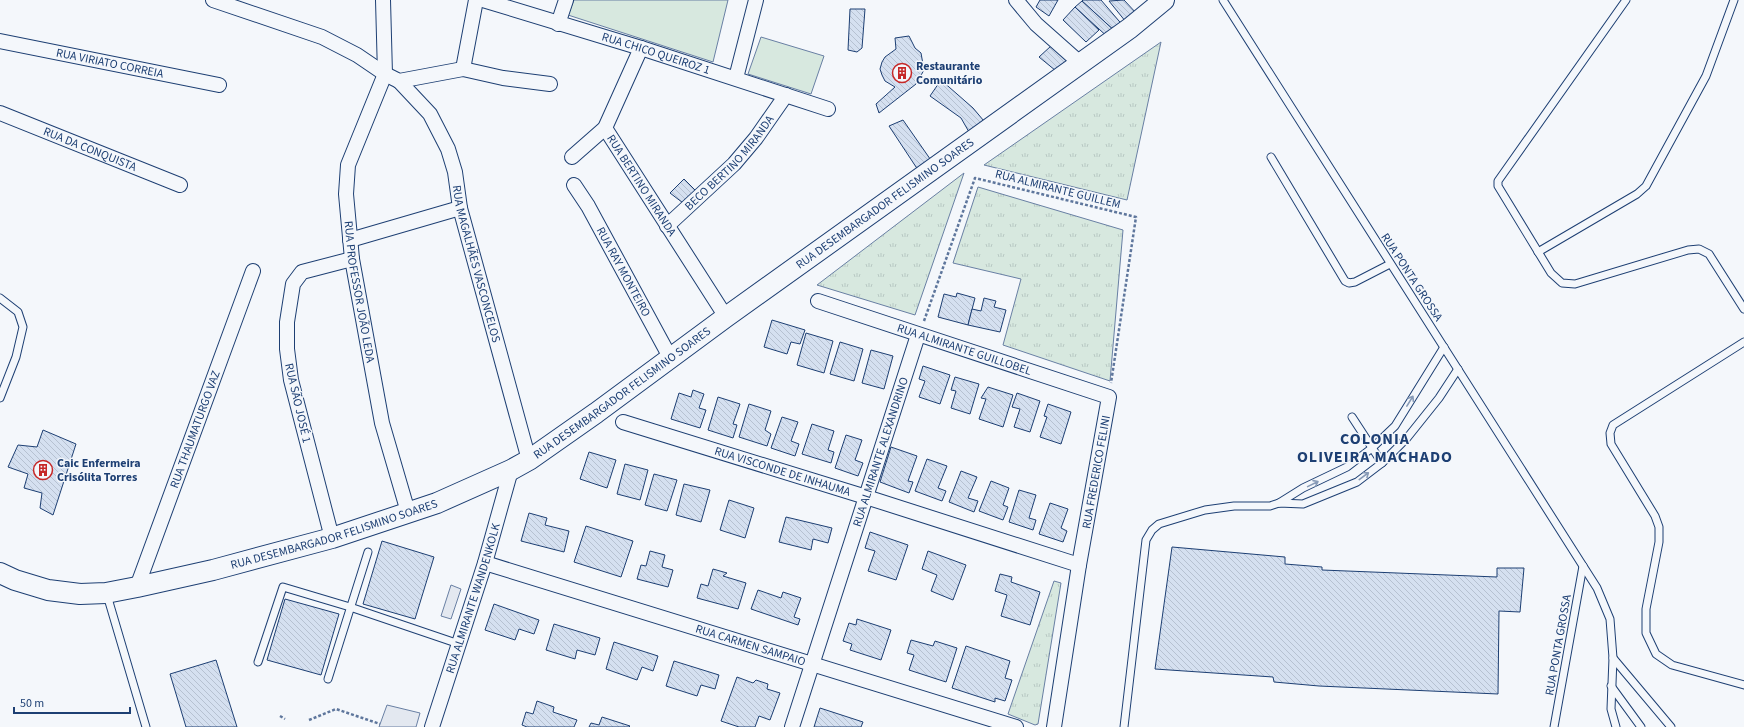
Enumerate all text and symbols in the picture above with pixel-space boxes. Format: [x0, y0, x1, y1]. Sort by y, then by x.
street label: RUA CHICO QUEIROZ 1 [600, 29, 712, 79]
street label: RUA VIRIATO CORREIA [55, 44, 165, 83]
place label: Restaurante Comunitário [916, 58, 983, 89]
building icon: Restaurante Comunitário [891, 62, 913, 84]
street label: BECO BERTINO MIRANDA [681, 112, 779, 215]
street label: RUA DA CONQUISTA [41, 123, 140, 176]
street label: RUA BERTINO MIRANDA [602, 131, 680, 240]
street label: RUA DESEMBARGADOR FELISMINO SOARES [793, 134, 978, 273]
street label: RUA ALMIRANTE GUILLEM [993, 166, 1122, 213]
street label: RUA MAGALHÃES VASCONCELOS [448, 184, 504, 344]
street label: RUA PROFESSOR JOÃO LEDA [340, 220, 379, 364]
street label: RUA RAY MONTEIRO [592, 224, 654, 320]
street label: RUA PONTA GROSSA [1377, 230, 1447, 325]
street label: RUA ALMIRANTE GUILLOBEL [895, 320, 1034, 380]
street label: RUA DESEMBARGADOR FELISMINO SOARES [530, 323, 714, 463]
street label: RUA SÃO JOSÉ 1 [280, 362, 315, 445]
street label: RUA THAUMATURGO VAZ [166, 368, 225, 491]
street label: RUA ALMIRANTE ALEXANDRINO [849, 375, 913, 529]
one-way arrow [1406, 396, 1414, 407]
street label: RUA FREDERICO FELINI [1078, 414, 1115, 530]
district label: COLONIA OLIVEIRA MACHADO [1297, 428, 1453, 468]
street label: RUA VISCONDE DE INHAUMA [712, 443, 853, 501]
place label: Caic Enfermeira Crisólita Torres [57, 455, 141, 486]
building icon: Caic Enfermeira Crisólita Torres [32, 459, 54, 481]
one-way arrow [1358, 472, 1369, 480]
one-way arrow [1306, 479, 1318, 487]
street label: RUA DESEMBARGADOR FELISMINO SOARES [229, 495, 440, 574]
street label: RUA ALMIRANTE WANDENKOLK [442, 521, 505, 676]
street label: RUA PONTA GROSSA [1541, 593, 1576, 697]
street label: RUA CARMEN SAMPAIO [693, 621, 808, 671]
scale bar [14, 689, 130, 715]
text: 50 m [20, 695, 44, 712]

